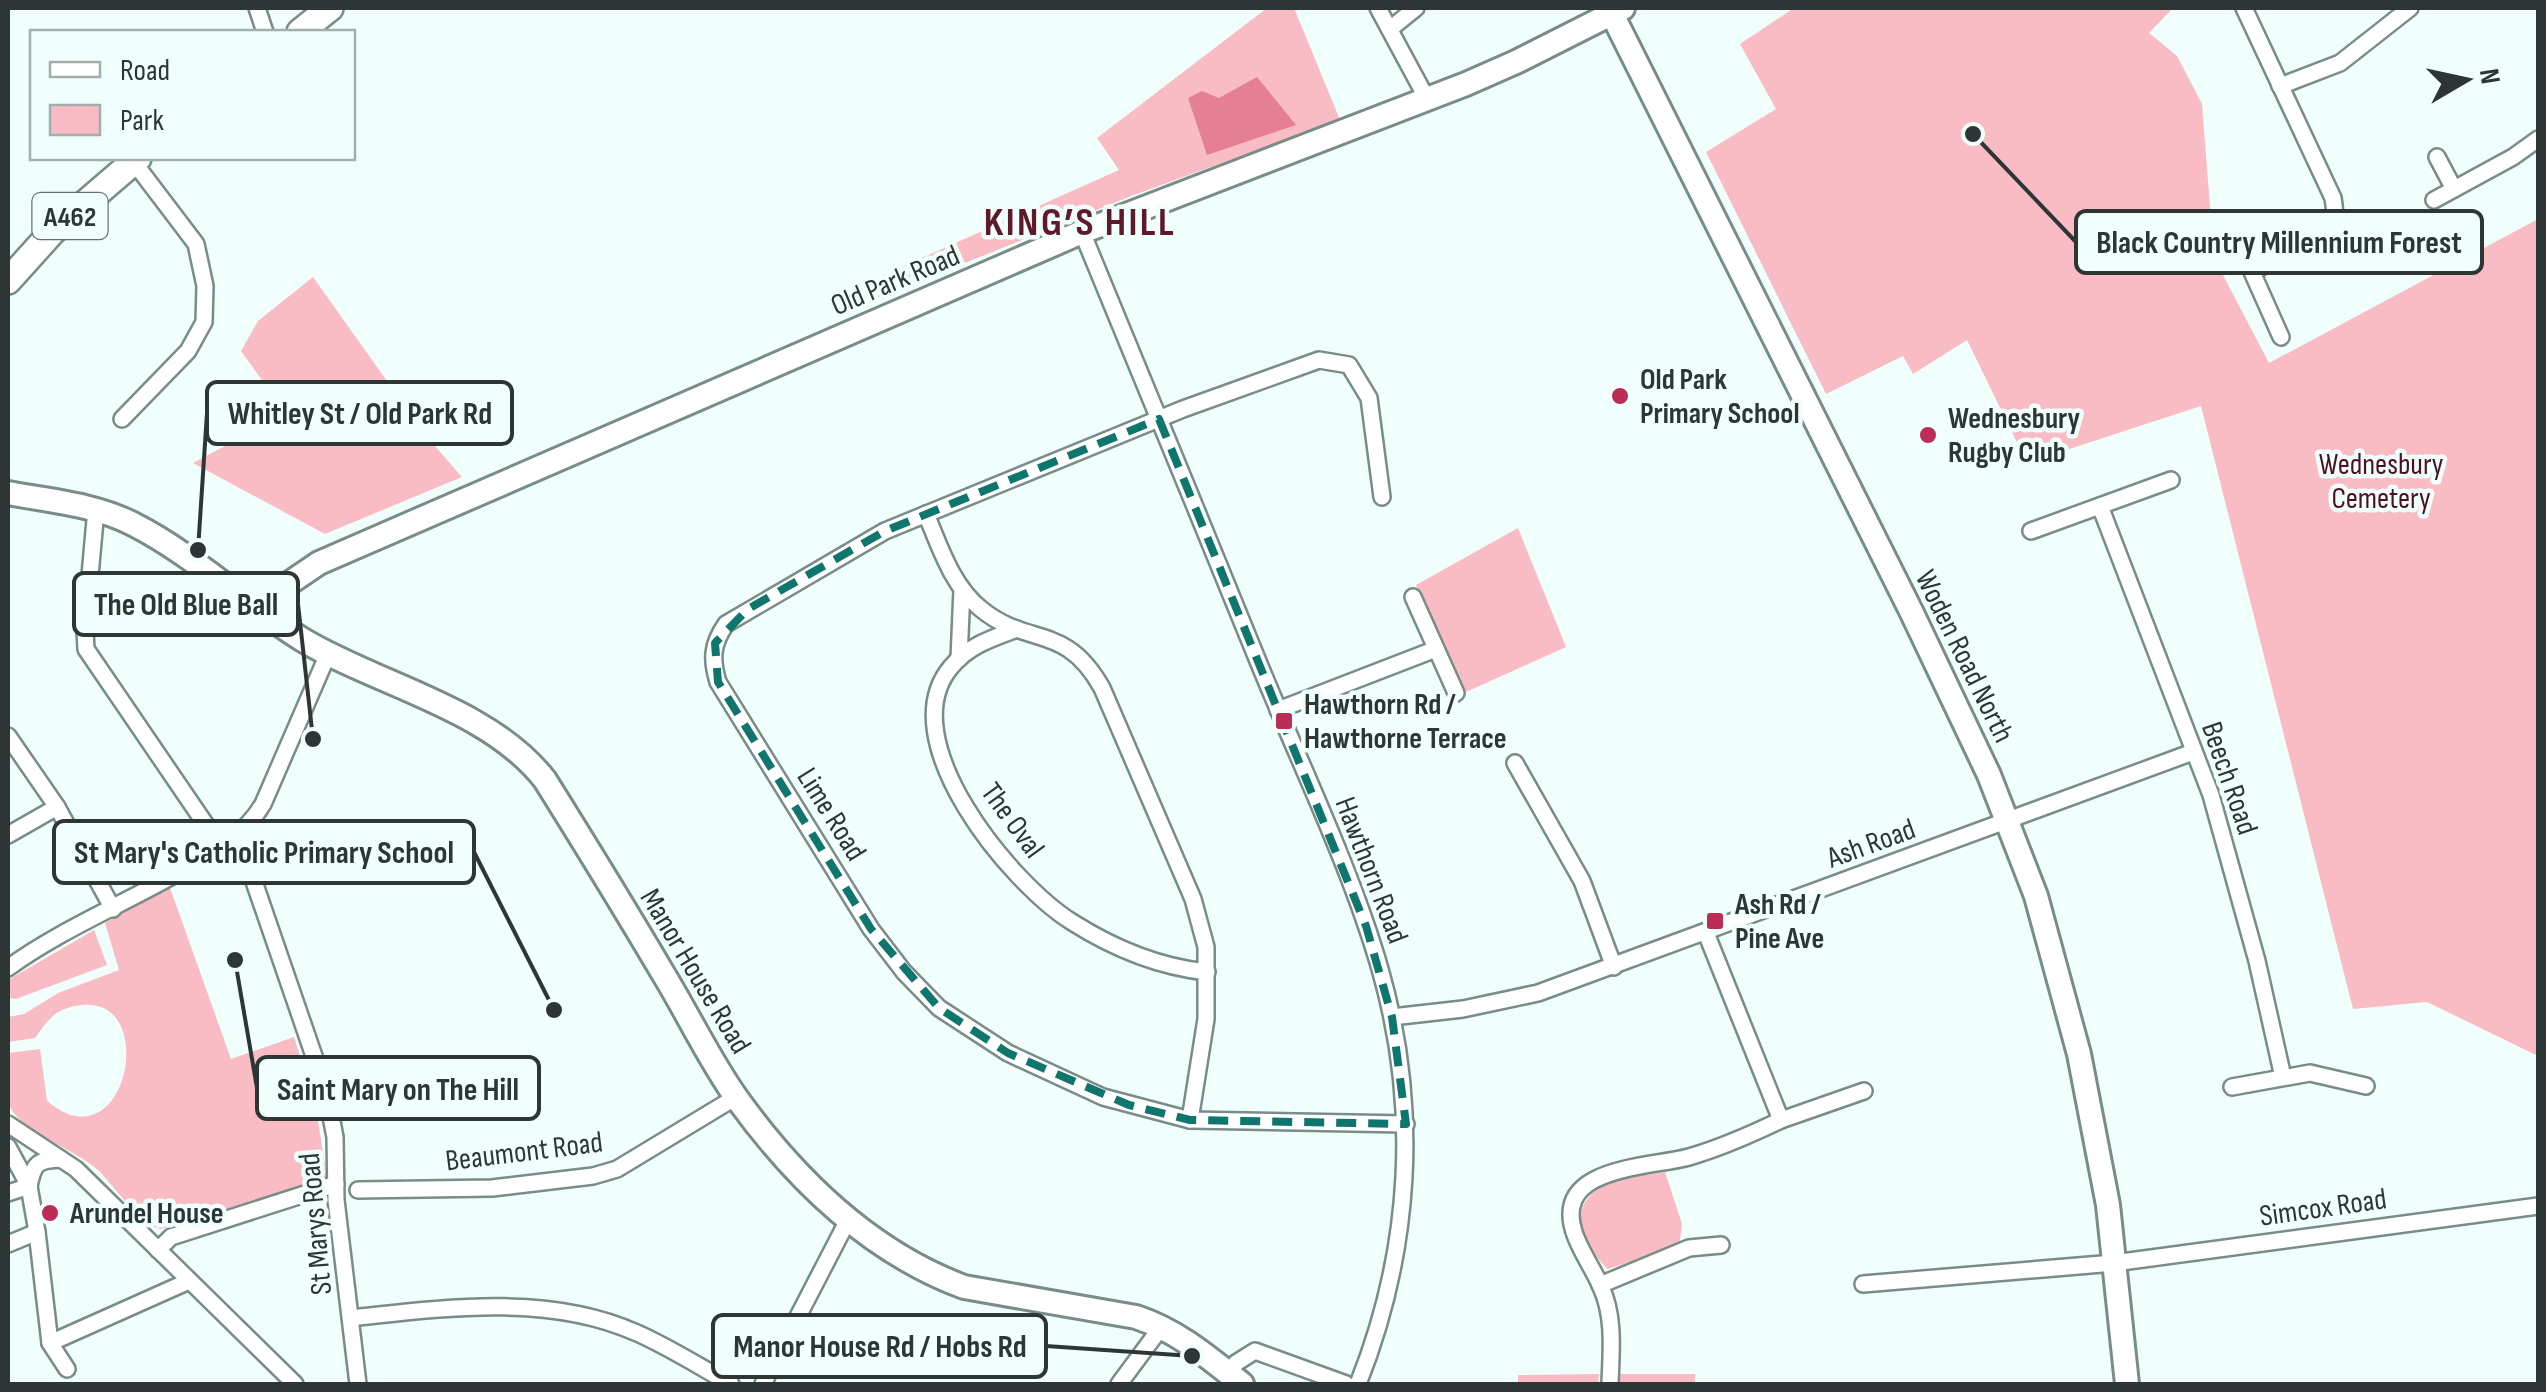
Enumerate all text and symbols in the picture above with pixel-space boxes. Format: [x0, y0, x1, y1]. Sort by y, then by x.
legend [30, 30, 355, 160]
north arrow [2416, 30, 2516, 130]
text: Road [120, 53, 170, 89]
text: N [2472, 66, 2507, 86]
text: Park [120, 103, 164, 139]
road number: A462 [32, 193, 108, 239]
district label: KING’S HILL [984, 199, 1176, 247]
callout: Black Country Millennium Forest [2076, 211, 2482, 273]
text: Black Country Millennium Forest [2096, 224, 2462, 263]
street label: Old Park Road [826, 238, 965, 324]
place label: Old Park Primary School [1640, 362, 1800, 432]
callout: Whitley St / Old Park Rd [207, 382, 512, 444]
marker: Old Park Primary School [1609, 385, 1631, 407]
text: Whitley St / Old Park Rd [228, 395, 492, 434]
place label: Wednesbury Rugby Club [1948, 401, 2081, 471]
marker: Wednesbury Rugby Club [1917, 424, 1939, 446]
park label: Wednesbury Cemetery [2319, 447, 2444, 517]
street label: Woden Road North [1907, 564, 2021, 748]
callout: The Old Blue Ball [74, 573, 298, 635]
text: The Old Blue Ball [94, 586, 278, 625]
place label: Hawthorn Rd / Hawthorne Terrace [1304, 687, 1507, 757]
marker: Hawthorn Rd / Hawthorne Terrace [1273, 710, 1295, 732]
street label: Beech Road [2193, 717, 2265, 840]
street label: Lime Road [789, 761, 874, 868]
street label: The Oval [973, 776, 1052, 865]
street label: Hawthorn Road [1327, 792, 1415, 949]
street label: Ash Road [1821, 811, 1920, 877]
callout: St Mary's Catholic Primary School [54, 821, 474, 883]
text: St Mary's Catholic Primary School [74, 834, 454, 873]
street label: Manor House Road [632, 883, 758, 1060]
place label: Ash Rd / Pine Ave [1734, 887, 1824, 957]
marker: Ash Rd / Pine Ave [1704, 910, 1726, 932]
callout: Saint Mary on The Hill [257, 1057, 539, 1119]
text: Saint Mary on The Hill [277, 1071, 519, 1110]
street label: Beaumont Road [443, 1124, 605, 1179]
street label: St Marys Road [292, 1152, 340, 1296]
street label: Simcox Road [2257, 1181, 2389, 1235]
place label: Arundel House [69, 1196, 224, 1232]
marker: Arundel House [39, 1202, 61, 1224]
callout: Manor House Rd / Hobs Rd [713, 1315, 1046, 1377]
text: Manor House Rd / Hobs Rd [733, 1328, 1027, 1367]

